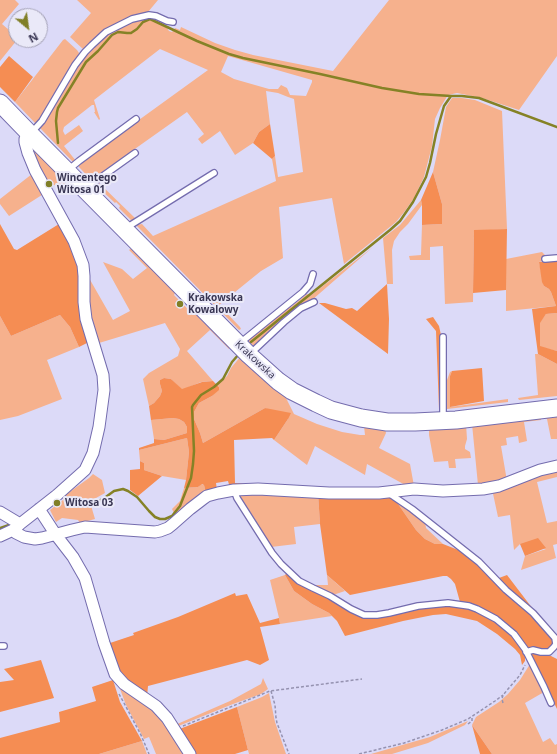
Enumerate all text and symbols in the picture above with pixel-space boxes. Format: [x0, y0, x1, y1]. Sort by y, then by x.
north arrow [8, 8, 48, 48]
text: N [26, 29, 41, 47]
place label: Wincentego Witosa 01 [57, 172, 117, 196]
marker: Wincentego Witosa 01 [44, 179, 54, 189]
place label: Krakowska Kowalowy [188, 292, 243, 316]
marker: Krakowska Kowalowy [175, 299, 185, 309]
street label: Krakowska [232, 338, 278, 382]
place label: Witosa 03 [65, 497, 113, 509]
marker: Witosa 03 [52, 498, 62, 508]

